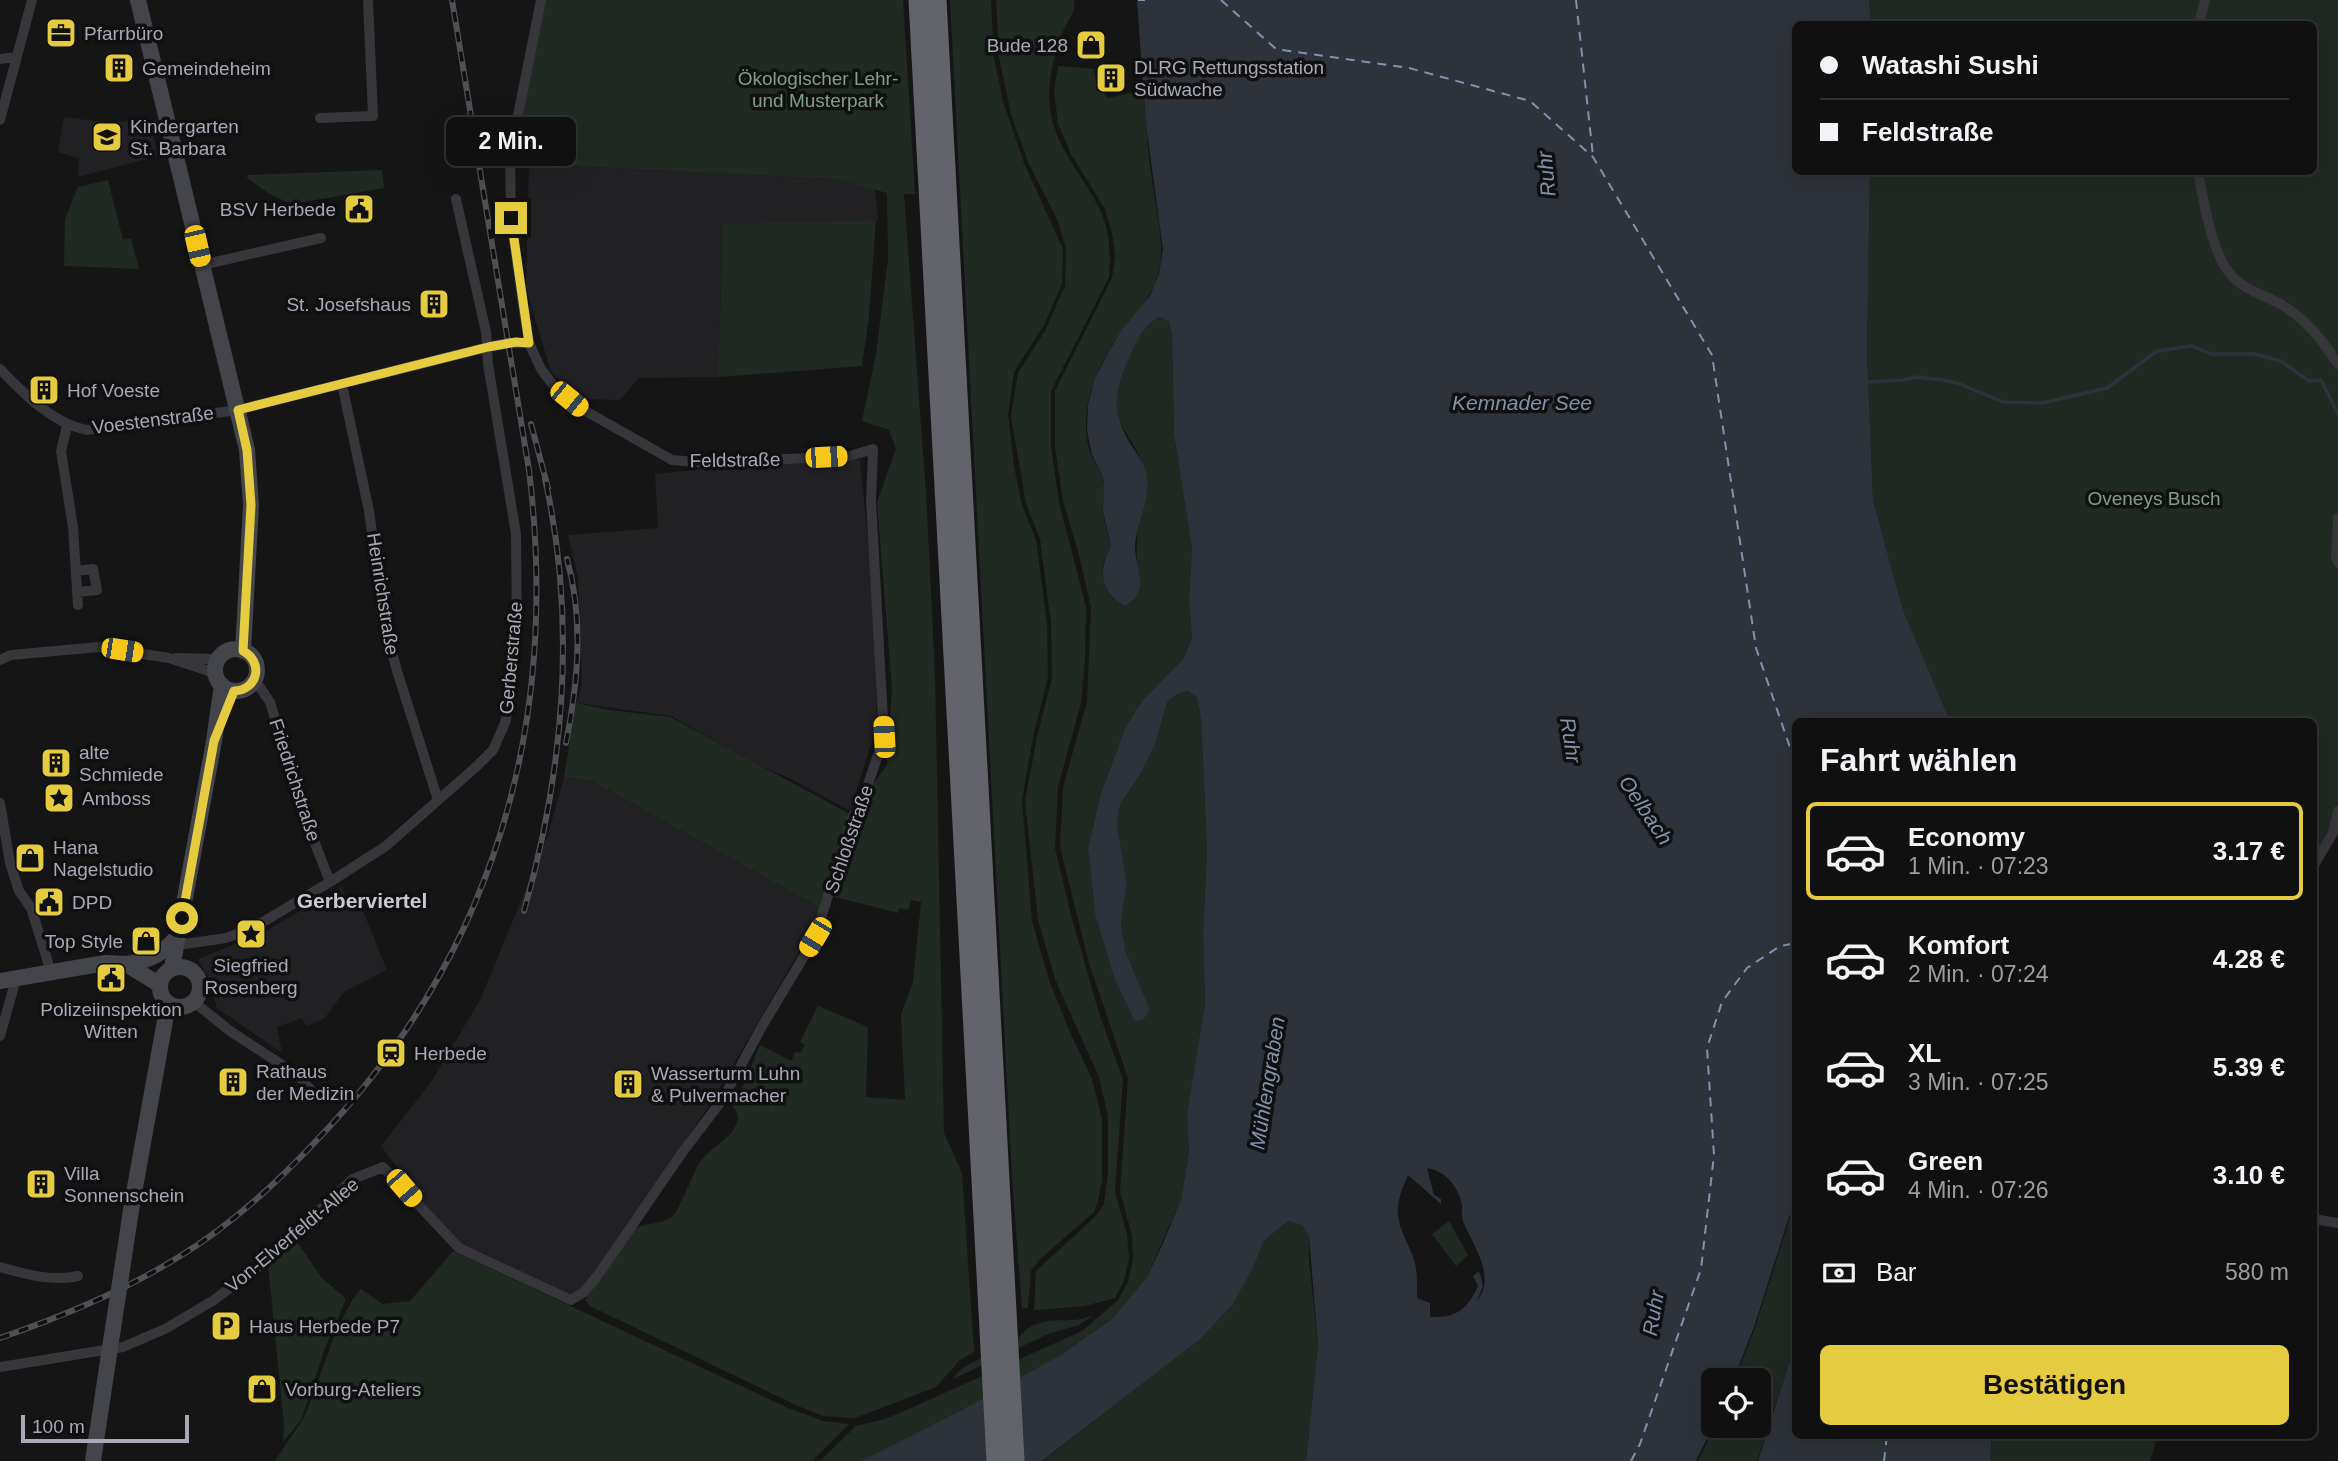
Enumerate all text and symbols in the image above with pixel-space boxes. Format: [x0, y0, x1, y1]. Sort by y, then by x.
office icon: Pfarrbüro [44, 16, 78, 50]
place label: Pfarrbüro [84, 23, 163, 44]
shop icon: Bude 128 [1074, 28, 1108, 62]
place label: Bude 128 [987, 35, 1068, 56]
text: Watashi Sushi [1862, 50, 2039, 80]
building icon: Gemeindeheim [102, 51, 136, 85]
place label: DLRG Rettungsstation Südwache [1134, 57, 1324, 100]
place label: Gemeindeheim [142, 58, 271, 79]
building icon: DLRG Rettungsstation Südwache [1094, 61, 1128, 95]
park label: Ökologischer Lehr- und Musterpark [738, 68, 898, 111]
place label: Kindergarten St. Barbara [130, 116, 239, 159]
callout: 2 Min. [446, 116, 576, 166]
text: Feldstraße [1862, 117, 1994, 147]
school or university icon: Kindergarten St. Barbara [90, 120, 124, 154]
text: 2 Min. [478, 128, 544, 154]
water label: Ruhr [1532, 149, 1559, 198]
public building icon: BSV Herbede [342, 192, 376, 226]
place label: BSV Herbede [220, 199, 336, 220]
route end [495, 202, 527, 234]
car [183, 223, 212, 269]
building icon: St. Josefshaus [417, 287, 451, 321]
place label: St. Josefshaus [286, 294, 411, 315]
building icon: Hof Voeste [27, 373, 61, 407]
car [547, 378, 592, 420]
place label: Hof Voeste [67, 380, 160, 401]
water label: Kemnader See [1452, 391, 1592, 414]
street label: Voestenstraße [91, 402, 215, 438]
car [805, 445, 848, 469]
street label: Feldstraße [689, 449, 781, 471]
park label: Oveneys Busch [2087, 488, 2221, 509]
street label: Heinrichstraße [363, 531, 403, 657]
street label: Gerberstraße [496, 601, 526, 715]
car [100, 636, 145, 664]
car [873, 715, 896, 759]
street label: Friedrichstraße [265, 716, 325, 844]
water label: Ruhr [1556, 716, 1586, 765]
place label: alte Schmiede [79, 742, 164, 785]
text: Fahrt wählen [1820, 742, 2017, 778]
building icon: alte Schmiede [39, 746, 73, 780]
water label: Oelbach [1615, 771, 1677, 849]
place icon: Amboss [42, 781, 76, 815]
street label: Schloßstraße [821, 782, 877, 896]
place label: Amboss [82, 788, 151, 809]
icon: car [1824, 820, 1887, 883]
text: Economy [1908, 822, 2025, 852]
text: 3.17 € [2213, 836, 2285, 866]
place label: Hana Nagelstudio [53, 837, 153, 880]
shop icon: Hana Nagelstudio [13, 841, 47, 875]
text: 1 Min. · 07:23 [1908, 853, 2049, 879]
public building icon: DPD [32, 885, 66, 919]
district label: Gerberviertel [297, 889, 427, 912]
place label: DPD [72, 892, 112, 913]
route start [166, 902, 198, 934]
car [796, 914, 835, 960]
place icon: Siegfried Rosenberg [234, 917, 268, 951]
shop icon: Top Style [129, 924, 163, 958]
icon: car [1824, 928, 1887, 991]
text: Komfort [1908, 930, 2009, 960]
place label: Top Style [45, 931, 123, 952]
text: 4.28 € [2213, 944, 2285, 974]
place label: Siegfried Rosenberg [205, 955, 297, 998]
public building icon: Polizeiinspektion Witten [94, 961, 128, 995]
text: 2 Min. · 07:24 [1908, 961, 2049, 987]
place label: Polizeiinspektion Witten [40, 999, 182, 1042]
water label: Mühlengraben [1245, 1015, 1289, 1151]
station icon: Herbede [374, 1036, 408, 1070]
icon: car [1824, 1036, 1887, 1099]
text: XL [1908, 1038, 1941, 1068]
place label: Herbede [414, 1043, 487, 1064]
text: 5.39 € [2213, 1052, 2285, 1082]
place label: Rathaus der Medizin [256, 1061, 354, 1104]
place label: Wasserturm Luhn & Pulvermacher [651, 1063, 800, 1106]
building icon: Rathaus der Medizin [216, 1065, 250, 1099]
building icon: Wasserturm Luhn & Pulvermacher [611, 1067, 645, 1101]
text: 3 Min. · 07:25 [1908, 1069, 2049, 1095]
icon: car [1824, 1144, 1887, 1207]
text: Green [1908, 1146, 1983, 1176]
text: 3.10 € [2213, 1160, 2285, 1190]
place label: Villa Sonnenschein [64, 1163, 184, 1206]
car [383, 1165, 426, 1211]
building icon: Villa Sonnenschein [24, 1167, 58, 1201]
street label: Von-Elverfeldt-Allee [221, 1173, 363, 1297]
text: 4 Min. · 07:26 [1908, 1177, 2049, 1203]
icon: cash [1820, 1254, 1858, 1292]
text: Bar [1876, 1257, 1916, 1287]
text: 580 m [2225, 1259, 2289, 1285]
water label: Ruhr [1638, 1288, 1668, 1337]
parking icon: Haus Herbede P7 [209, 1309, 243, 1343]
place label: Haus Herbede P7 [249, 1316, 400, 1337]
button: Bestätigen [1820, 1345, 2289, 1425]
map controls [1701, 1368, 1771, 1438]
button: locate [1701, 1368, 1771, 1438]
shop icon: Vorburg-Ateliers [245, 1372, 279, 1406]
place label: Vorburg-Ateliers [285, 1379, 421, 1400]
scale bar [21, 1412, 189, 1444]
text: 100 m [32, 1416, 85, 1437]

